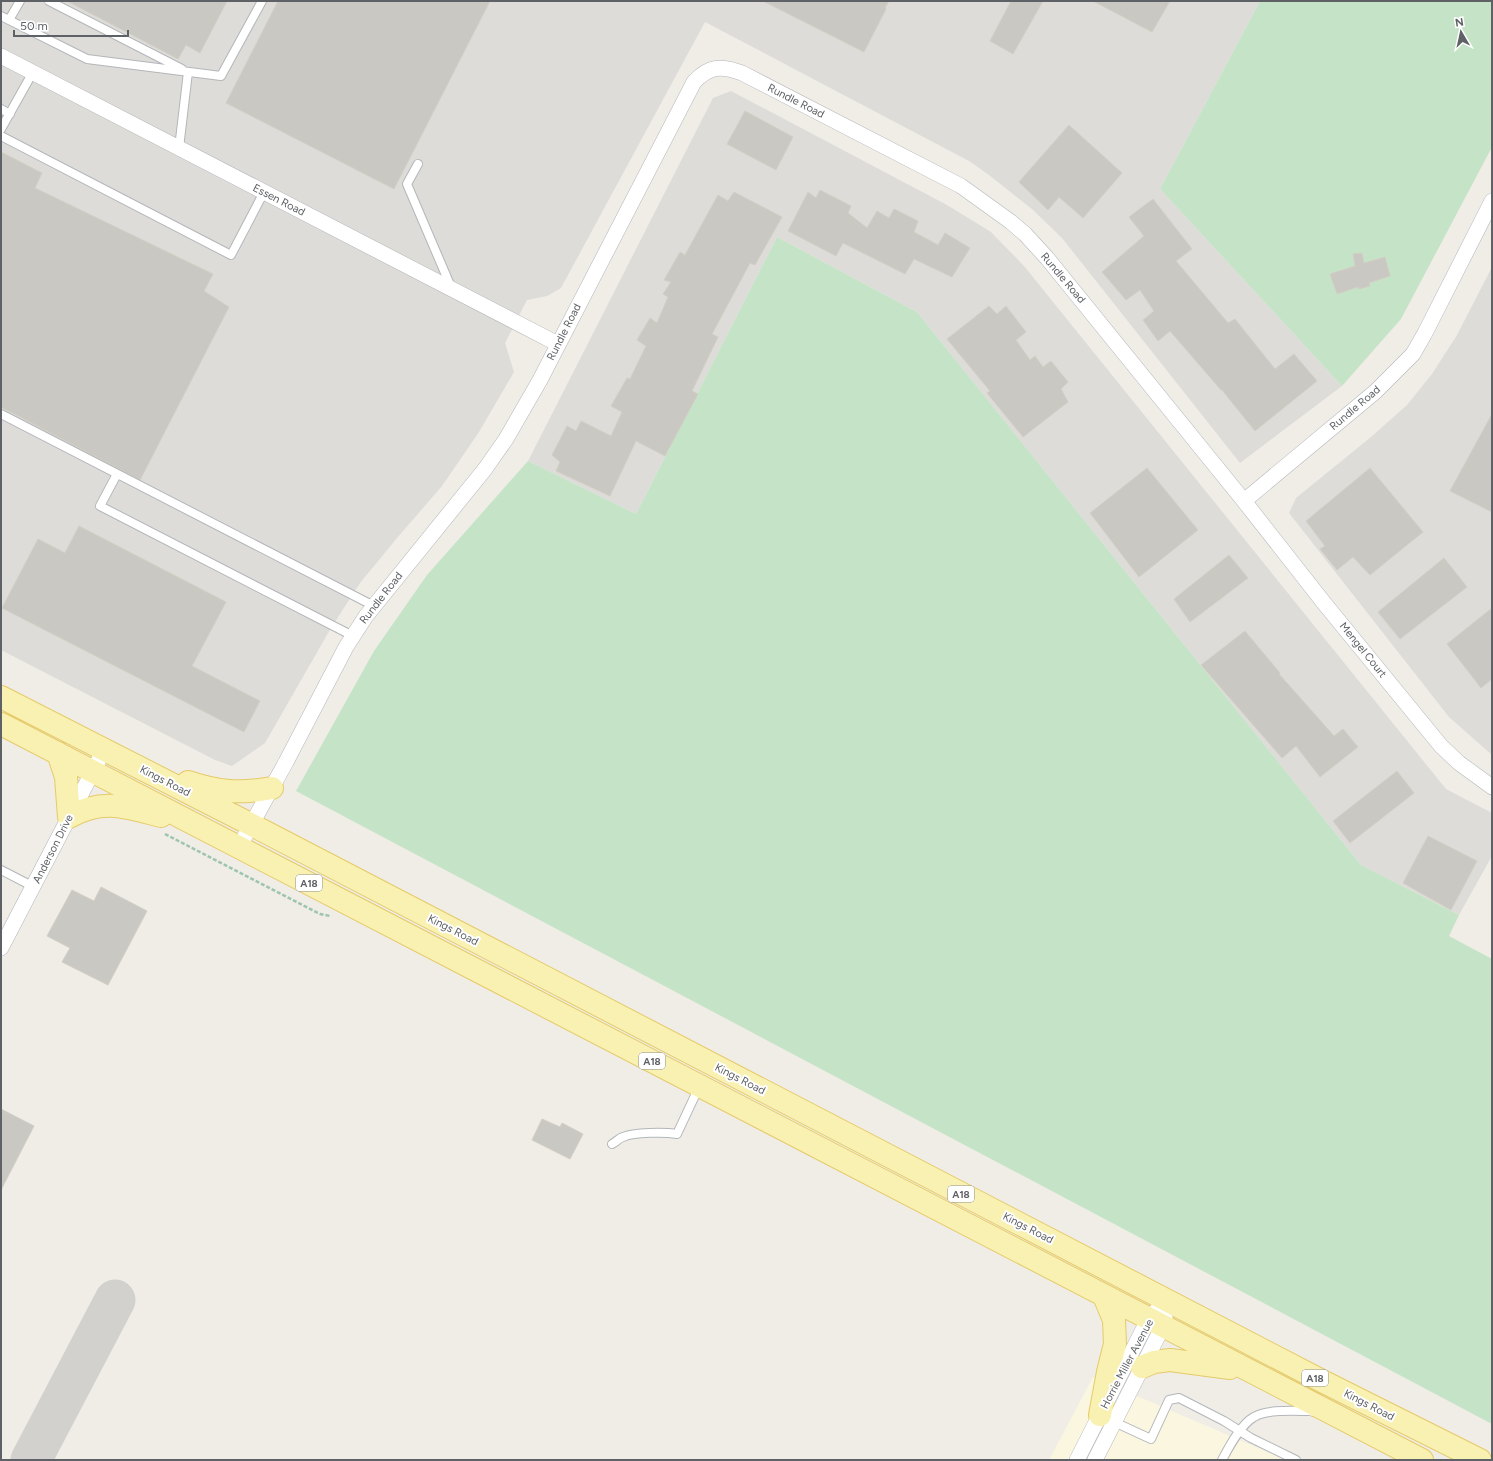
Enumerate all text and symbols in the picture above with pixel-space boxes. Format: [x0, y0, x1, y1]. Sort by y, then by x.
scale bar [14, 12, 128, 38]
north arrow [1441, 12, 1481, 52]
text: N [1454, 16, 1465, 30]
text: 50 m [20, 19, 48, 33]
street label: Rundle Road [765, 81, 827, 121]
street label: Essen Road [251, 181, 307, 219]
street label: Rundle Road [1038, 250, 1088, 306]
street label: Rundle Road [544, 301, 584, 363]
street label: Rundle Road [1327, 383, 1383, 433]
street label: Rundle Road [357, 570, 405, 626]
street label: Mengel Court [1337, 620, 1389, 680]
street label: Kings Road [138, 763, 192, 799]
street label: Anderson Drive [30, 812, 76, 886]
road number: A18 [296, 875, 322, 891]
street label: Kings Road [426, 912, 480, 948]
road number: A18 [639, 1053, 665, 1069]
street label: Kings Road [713, 1061, 767, 1097]
road number: A18 [948, 1186, 974, 1202]
street label: Kings Road [1001, 1210, 1055, 1246]
street label: Horrie Miller Avenue [1098, 1317, 1156, 1411]
road number: A18 [1302, 1370, 1328, 1386]
street label: Kings Road [1342, 1387, 1396, 1423]

